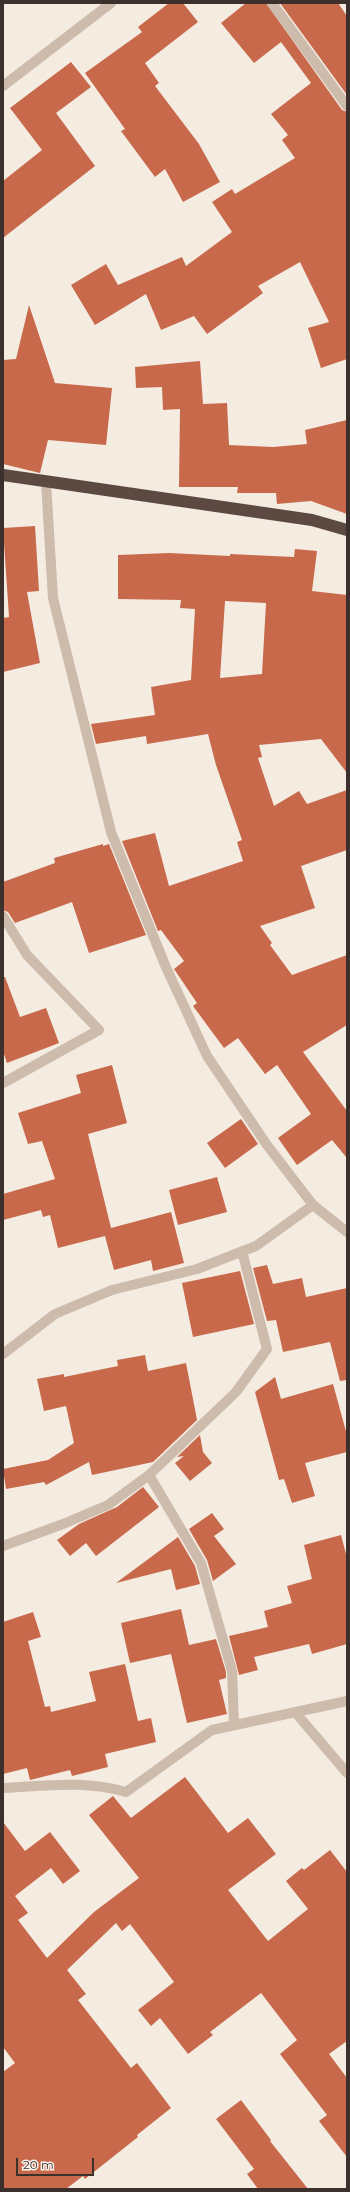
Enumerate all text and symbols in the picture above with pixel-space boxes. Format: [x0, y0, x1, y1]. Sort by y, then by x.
scale bar [18, 2150, 96, 2176]
text: 20 m [23, 2157, 54, 2172]

